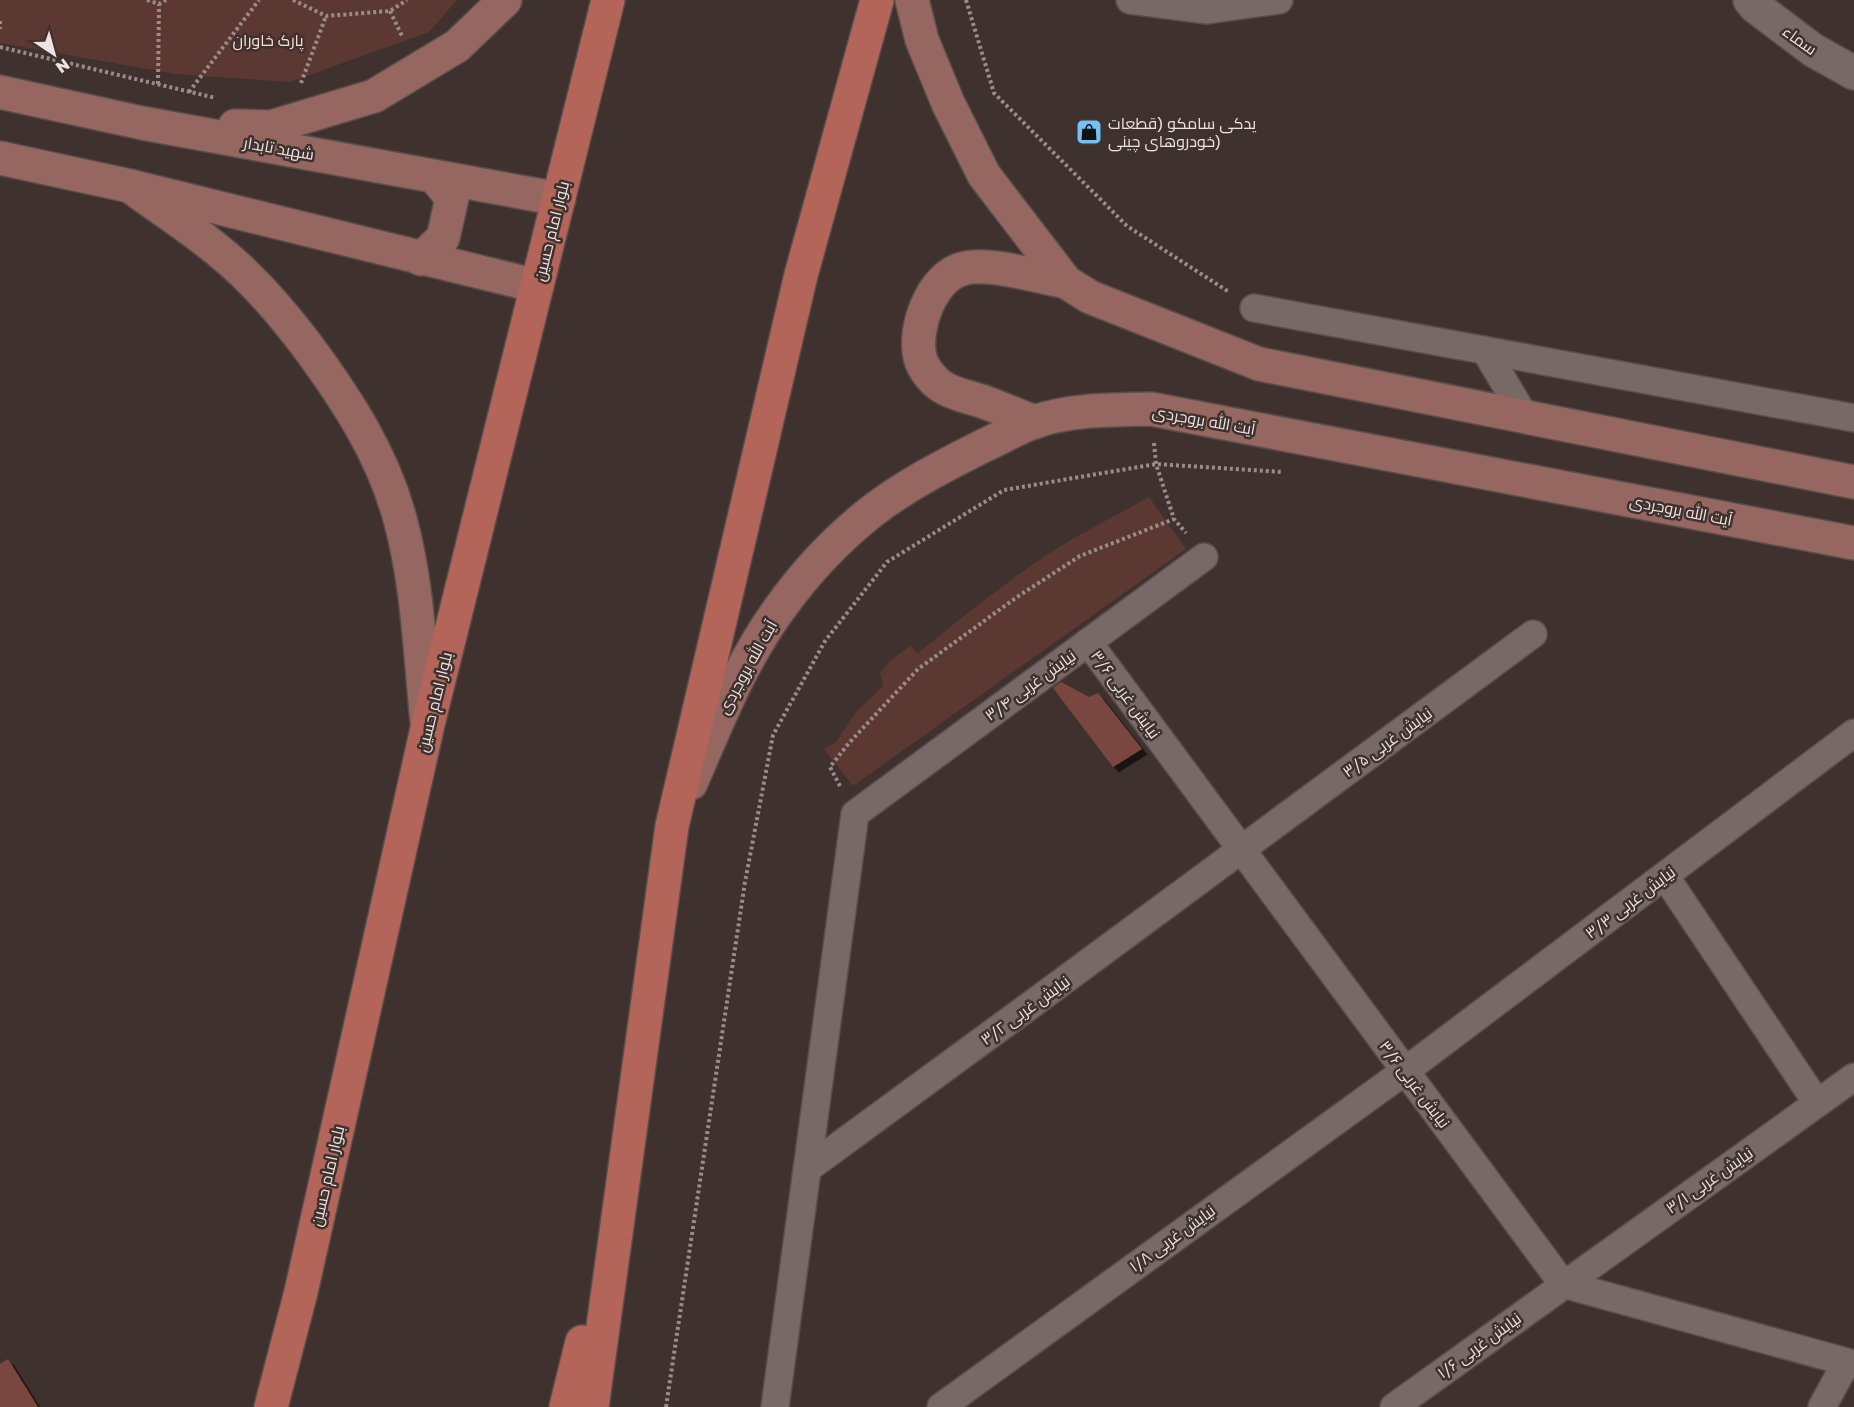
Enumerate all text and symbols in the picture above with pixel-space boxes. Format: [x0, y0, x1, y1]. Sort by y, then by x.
street label: سماء [1779, 21, 1821, 59]
north arrow [24, 24, 84, 84]
park label: پارک خاوران [232, 30, 304, 52]
text: N [52, 54, 74, 78]
place label: یدکی سامکو (قطعات خودروهای چینی) [1108, 113, 1257, 153]
shop icon: یدکی سامکو (قطعات خودروهای چینی) [1074, 117, 1104, 147]
street label: شهید تابدار [241, 132, 316, 165]
street label: بلوار امام حسین [529, 179, 575, 284]
street label: آیت الله بروجردی [1151, 401, 1258, 440]
street label: آیت الله بروجردی [1628, 490, 1735, 531]
street label: آیت الله بروجردی [713, 616, 782, 718]
street label: نیایش غربی ۳/۴ [981, 645, 1080, 726]
street label: نیایش غربی ۳/۶ [1086, 646, 1165, 743]
street label: بلوار امام حسین [412, 650, 458, 755]
street label: نیایش غربی ۳/۵ [1338, 703, 1436, 782]
street label: نیایش غربی ۳/۳ [1581, 862, 1680, 943]
street label: نیایش غربی ۳/۲ [976, 971, 1074, 1050]
street label: نیایش غربی ۳/۶ [1375, 1036, 1455, 1132]
street label: بلوار امام حسین [306, 1124, 350, 1229]
street label: نیایش غربی ۳/۱ [1661, 1143, 1757, 1218]
street label: نیایش غربی ۱/۸ [1125, 1200, 1219, 1277]
street label: نیایش غربی ۱/۶ [1433, 1308, 1525, 1383]

